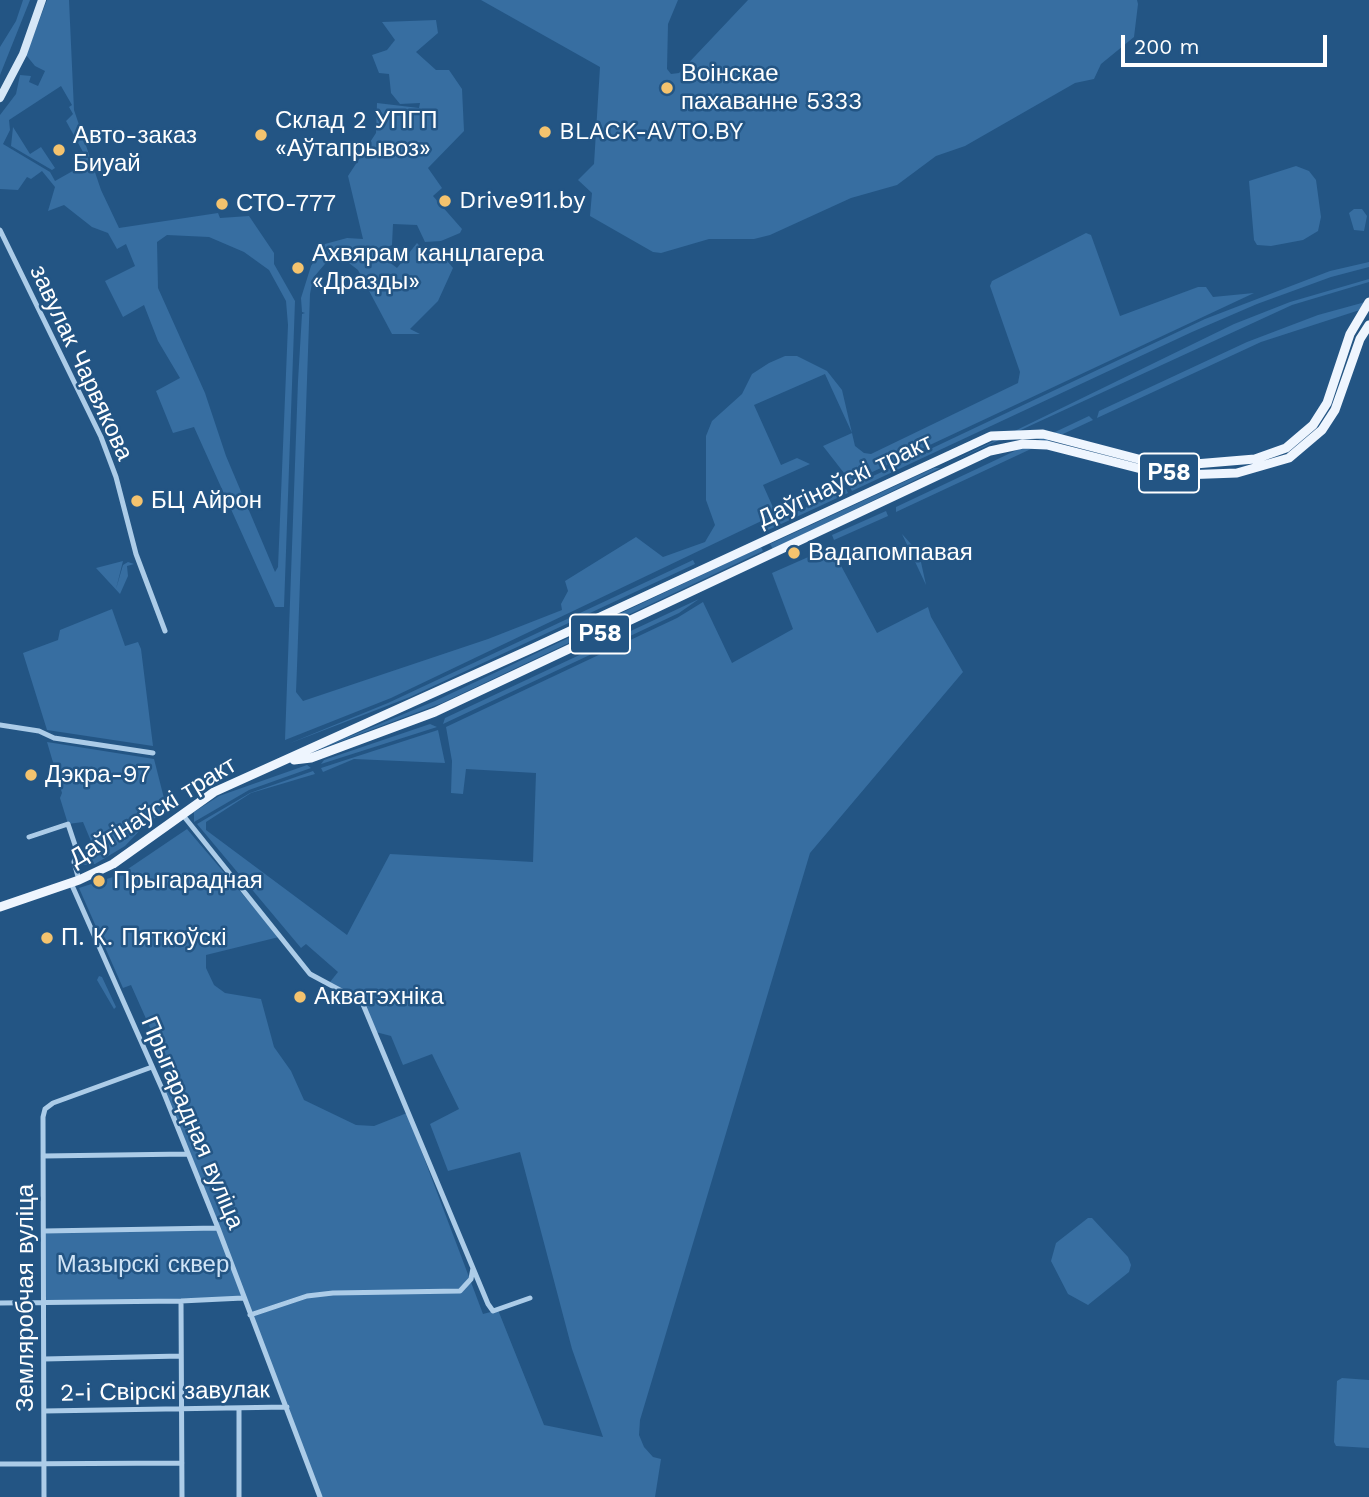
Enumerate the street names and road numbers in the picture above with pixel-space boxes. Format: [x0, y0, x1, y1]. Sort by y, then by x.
street label: завулак Чарвякова [23, 261, 139, 465]
street label: Даўгінаўскі тракт [753, 428, 937, 534]
road number: Р58 [1139, 453, 1199, 492]
road number: Р58 [570, 614, 630, 654]
street label: Даўгінаўскі тракт [64, 751, 242, 873]
street label: Прыгарадная вуліца [134, 1012, 250, 1234]
street label: Земляробчая вуліца [12, 1184, 40, 1412]
street label: 2-і Свірскі завулак [60, 1376, 270, 1408]

